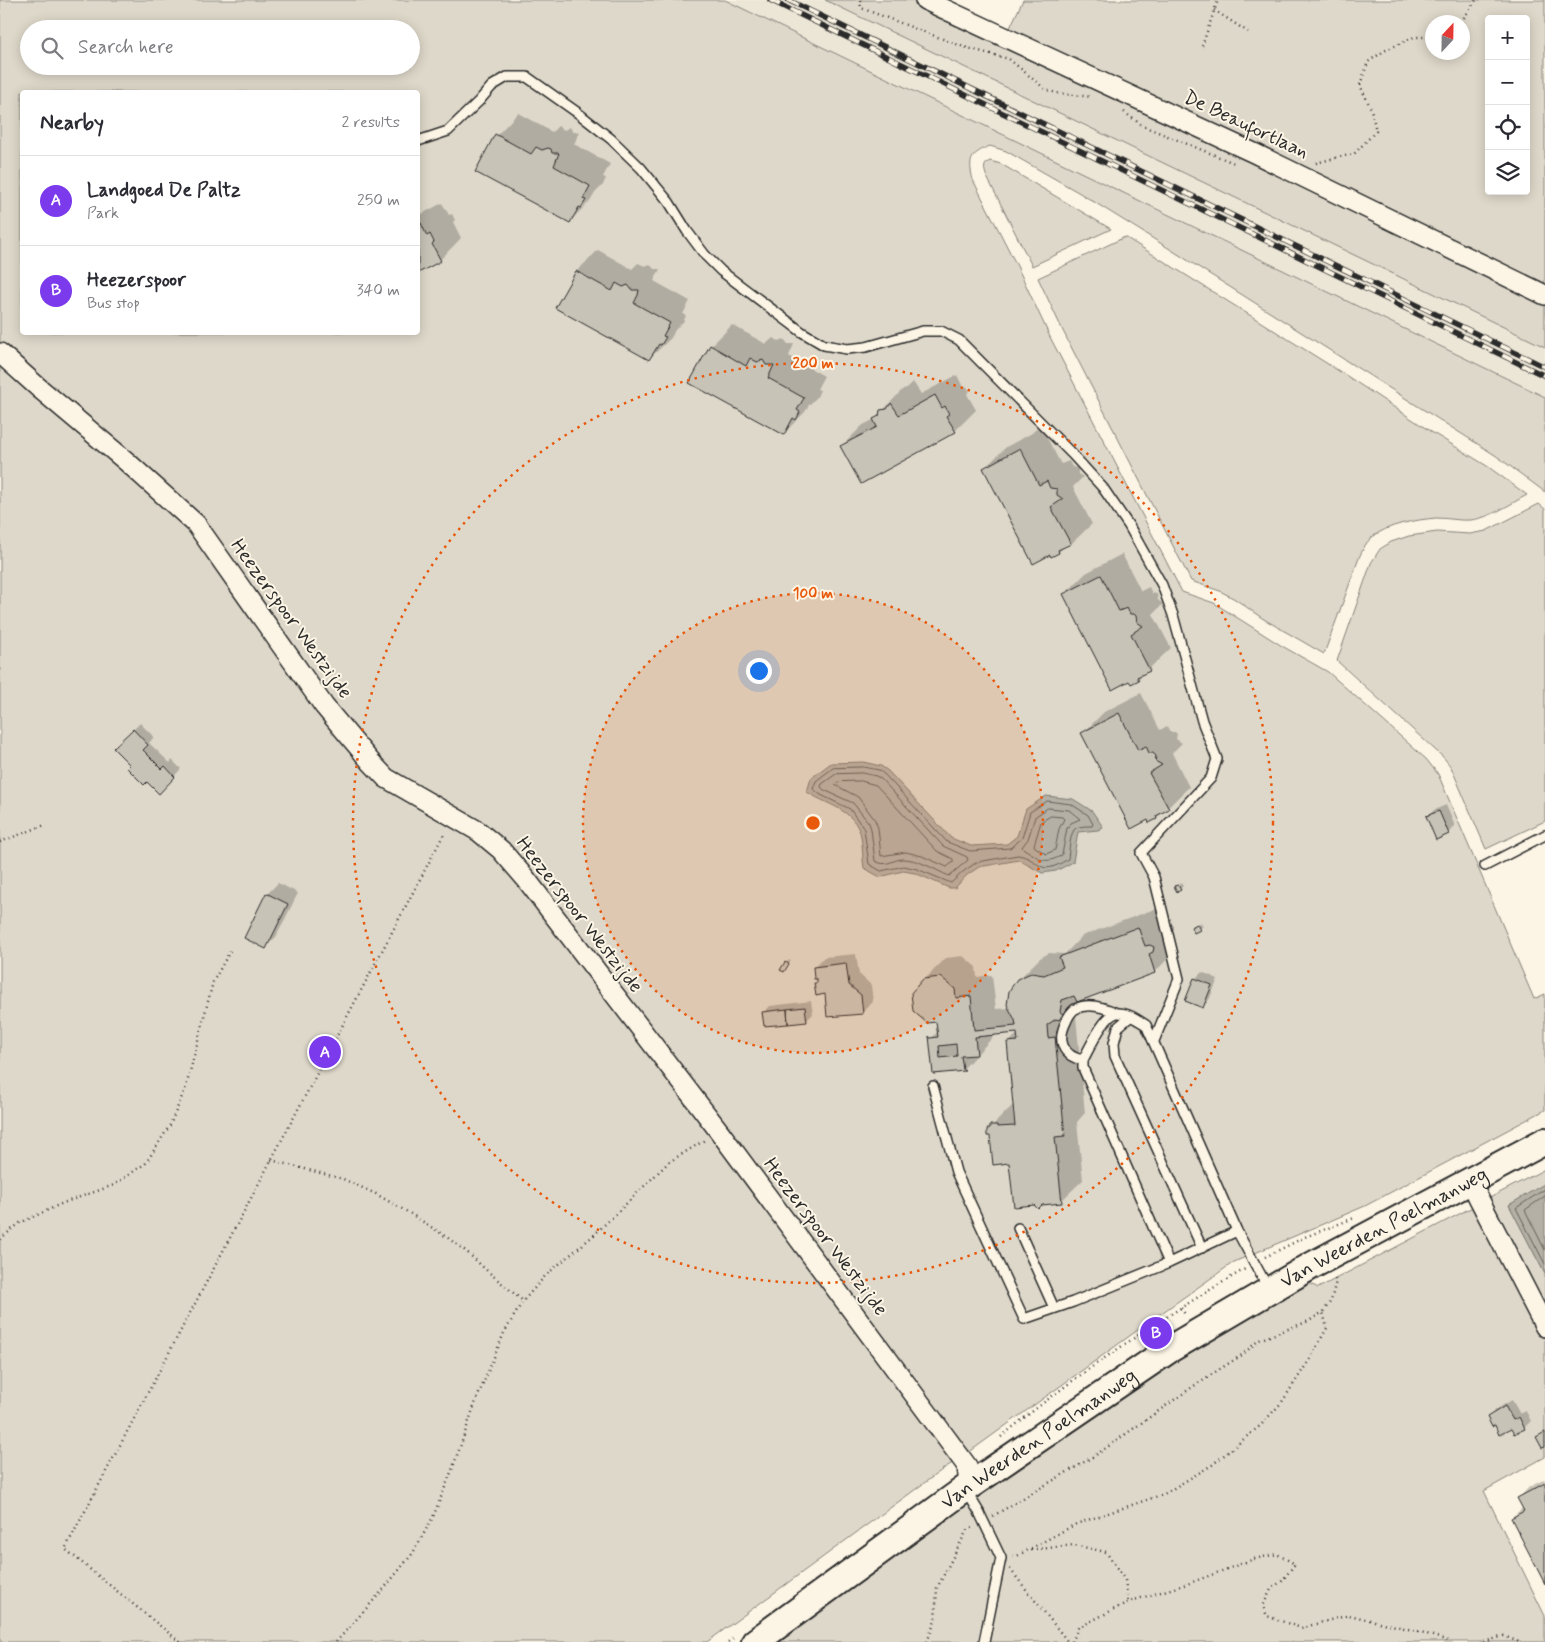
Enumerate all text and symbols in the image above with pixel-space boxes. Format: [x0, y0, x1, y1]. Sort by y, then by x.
north arrow [1425, 15, 1470, 60]
map controls [1485, 15, 1530, 195]
button: + [1485, 15, 1530, 60]
search box [20, 20, 420, 75]
icon: search [38, 34, 66, 62]
text: Search here [78, 35, 174, 60]
button: − [1485, 60, 1530, 105]
street label: De Beaufortlaan [1178, 84, 1313, 168]
button: locate [1485, 105, 1530, 150]
text: Nearby [40, 109, 104, 137]
text: 2 results [342, 112, 400, 133]
button: layers [1485, 150, 1530, 195]
text: Landgoed De Paltz [87, 178, 241, 203]
text: A [51, 190, 61, 211]
text: 250 m [357, 190, 400, 211]
text: Park [87, 203, 119, 224]
text: Heezerspoor [87, 268, 186, 293]
text: B [51, 280, 61, 301]
text: 340 m [356, 280, 400, 301]
text: Bus stop [87, 293, 140, 314]
text: 200 m [793, 354, 834, 374]
street label: Heezerspoor Westzijde [224, 533, 358, 705]
text: 100 m [793, 584, 833, 604]
your location [746, 658, 772, 684]
centre of rings [804, 814, 822, 832]
street label: Heezerspoor Westzijde [509, 831, 649, 999]
pin: A [309, 1033, 341, 1071]
street label: Heezerspoor Westzijde [757, 1152, 893, 1322]
street label: Van Weerden Poelmanweg [1275, 1161, 1493, 1295]
pin: B [1140, 1314, 1172, 1352]
street label: Van Weerden Poelmanweg [935, 1362, 1143, 1516]

